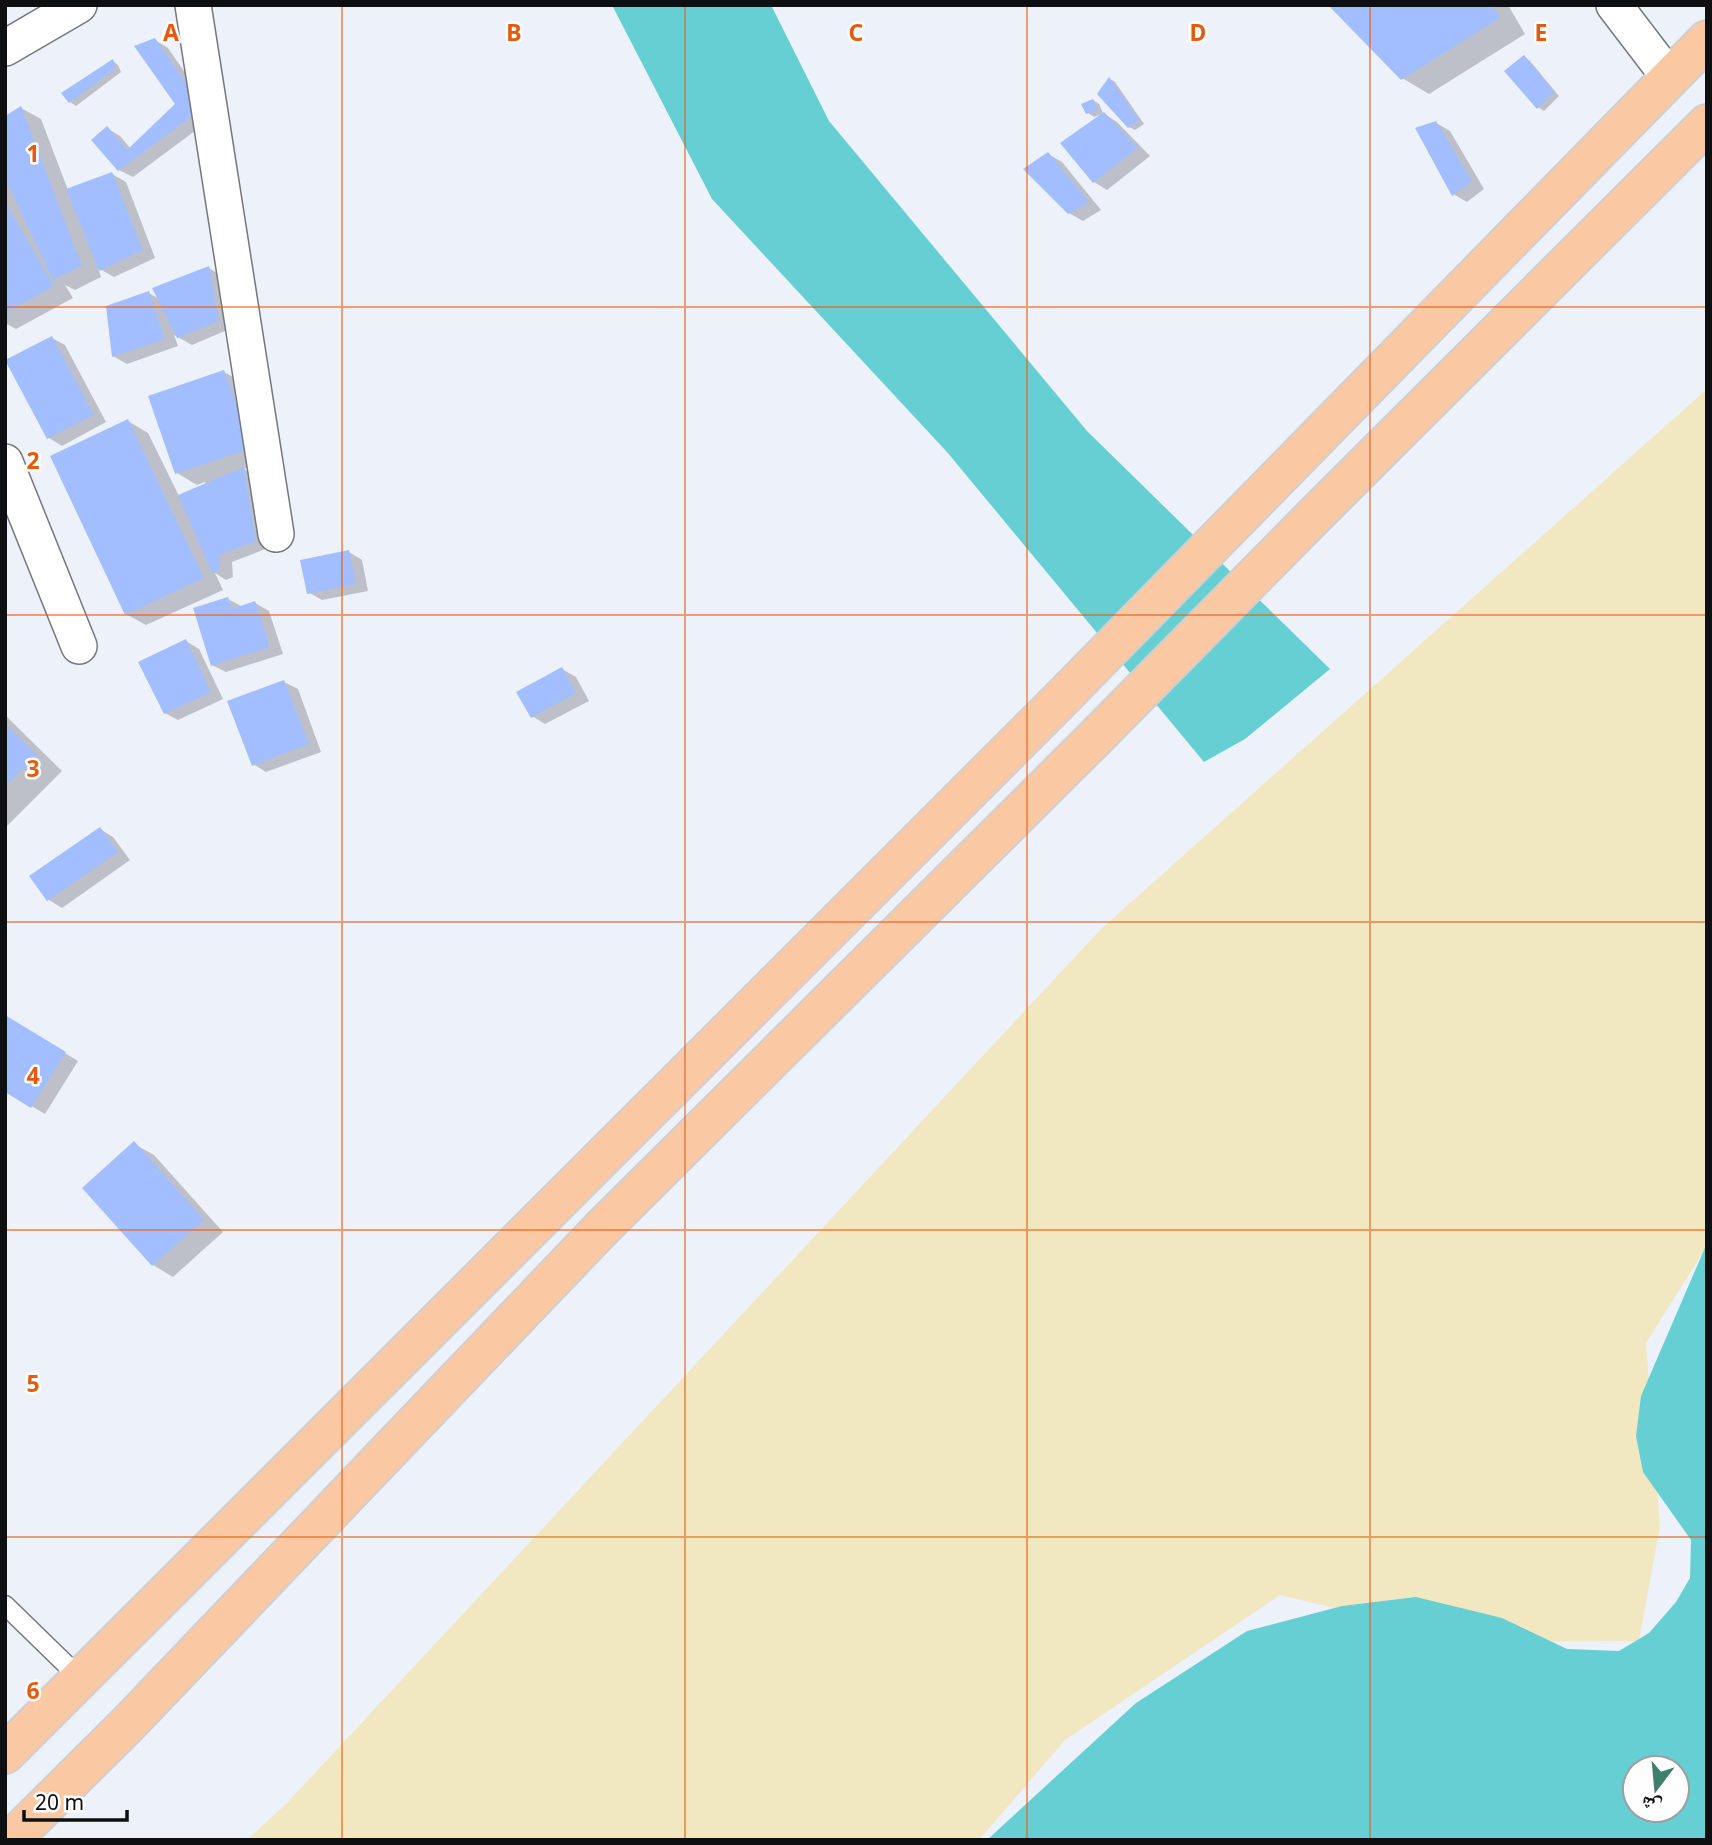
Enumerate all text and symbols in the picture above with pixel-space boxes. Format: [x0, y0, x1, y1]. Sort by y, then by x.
text: A [163, 16, 179, 48]
text: B [506, 16, 522, 48]
text: C [849, 16, 864, 48]
text: D [1190, 16, 1206, 48]
text: E [1535, 16, 1547, 48]
text: 1 [26, 137, 40, 169]
text: 2 [26, 444, 40, 476]
text: 3 [26, 752, 40, 784]
text: 4 [26, 1059, 40, 1091]
text: 5 [26, 1367, 40, 1399]
text: 6 [26, 1674, 40, 1706]
north arrow [1621, 1754, 1691, 1824]
scale bar [24, 1778, 128, 1822]
text: 20 m [35, 1788, 84, 1816]
text: ش [1638, 1790, 1665, 1821]

